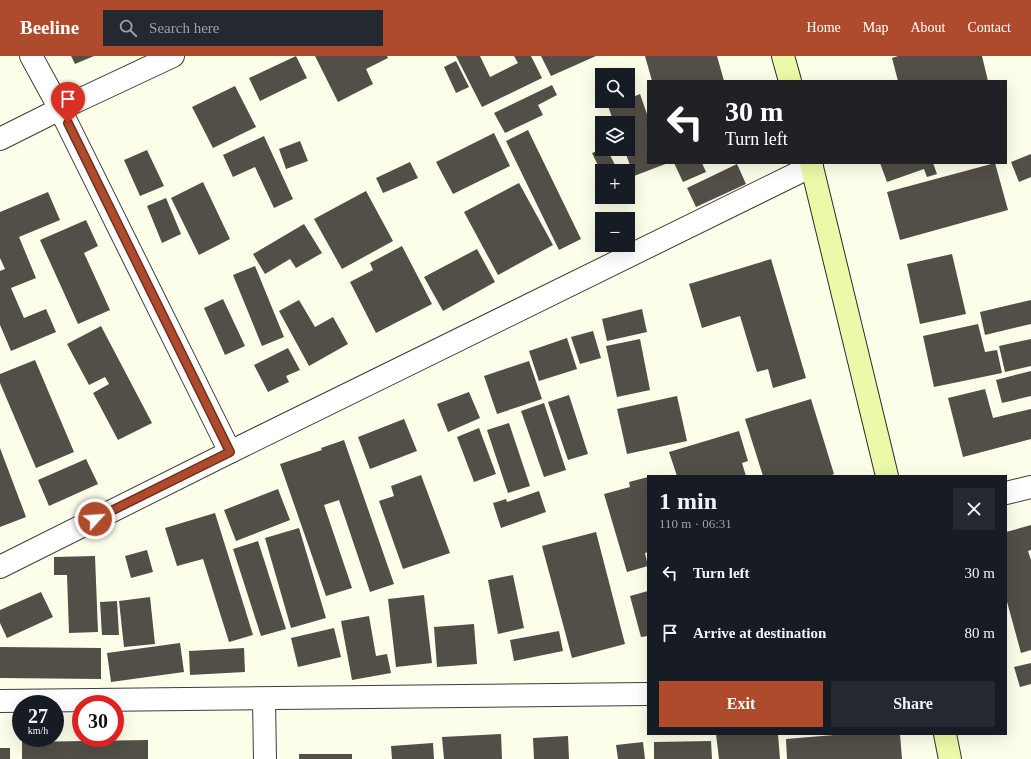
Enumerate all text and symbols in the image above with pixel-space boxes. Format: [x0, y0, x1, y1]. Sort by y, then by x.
search box [103, 10, 383, 46]
text: Beeline [20, 17, 79, 38]
icon: search [117, 17, 139, 39]
text: Search here [149, 20, 219, 36]
text: Home [807, 20, 841, 35]
text: Map [863, 20, 888, 35]
text: About [910, 20, 945, 35]
text: Contact [967, 20, 1011, 35]
map controls [595, 68, 635, 252]
button: search [595, 68, 635, 108]
pin [51, 82, 85, 123]
icon: arrive [57, 88, 79, 110]
icon: left [659, 96, 711, 148]
text: 30 m [725, 96, 783, 127]
button: layers [595, 116, 635, 156]
text: Turn left [725, 129, 788, 149]
button: + [595, 164, 635, 204]
button: − [595, 212, 635, 252]
text: 1 min [659, 488, 717, 514]
button: close [953, 488, 995, 530]
position arrow [74, 498, 116, 540]
text: 110 m · 06:31 [659, 516, 732, 531]
icon: left [659, 562, 681, 584]
text: Turn left [693, 565, 750, 581]
text: 30 m [965, 565, 995, 581]
icon: arrive [659, 622, 681, 644]
text: Arrive at destination [693, 625, 826, 641]
text: 80 m [965, 625, 995, 641]
button: Exit [659, 681, 823, 727]
button: Share [831, 681, 995, 727]
speed limit sign: 30 [72, 695, 124, 747]
text: 27 [28, 705, 48, 727]
text: km/h [28, 725, 48, 736]

